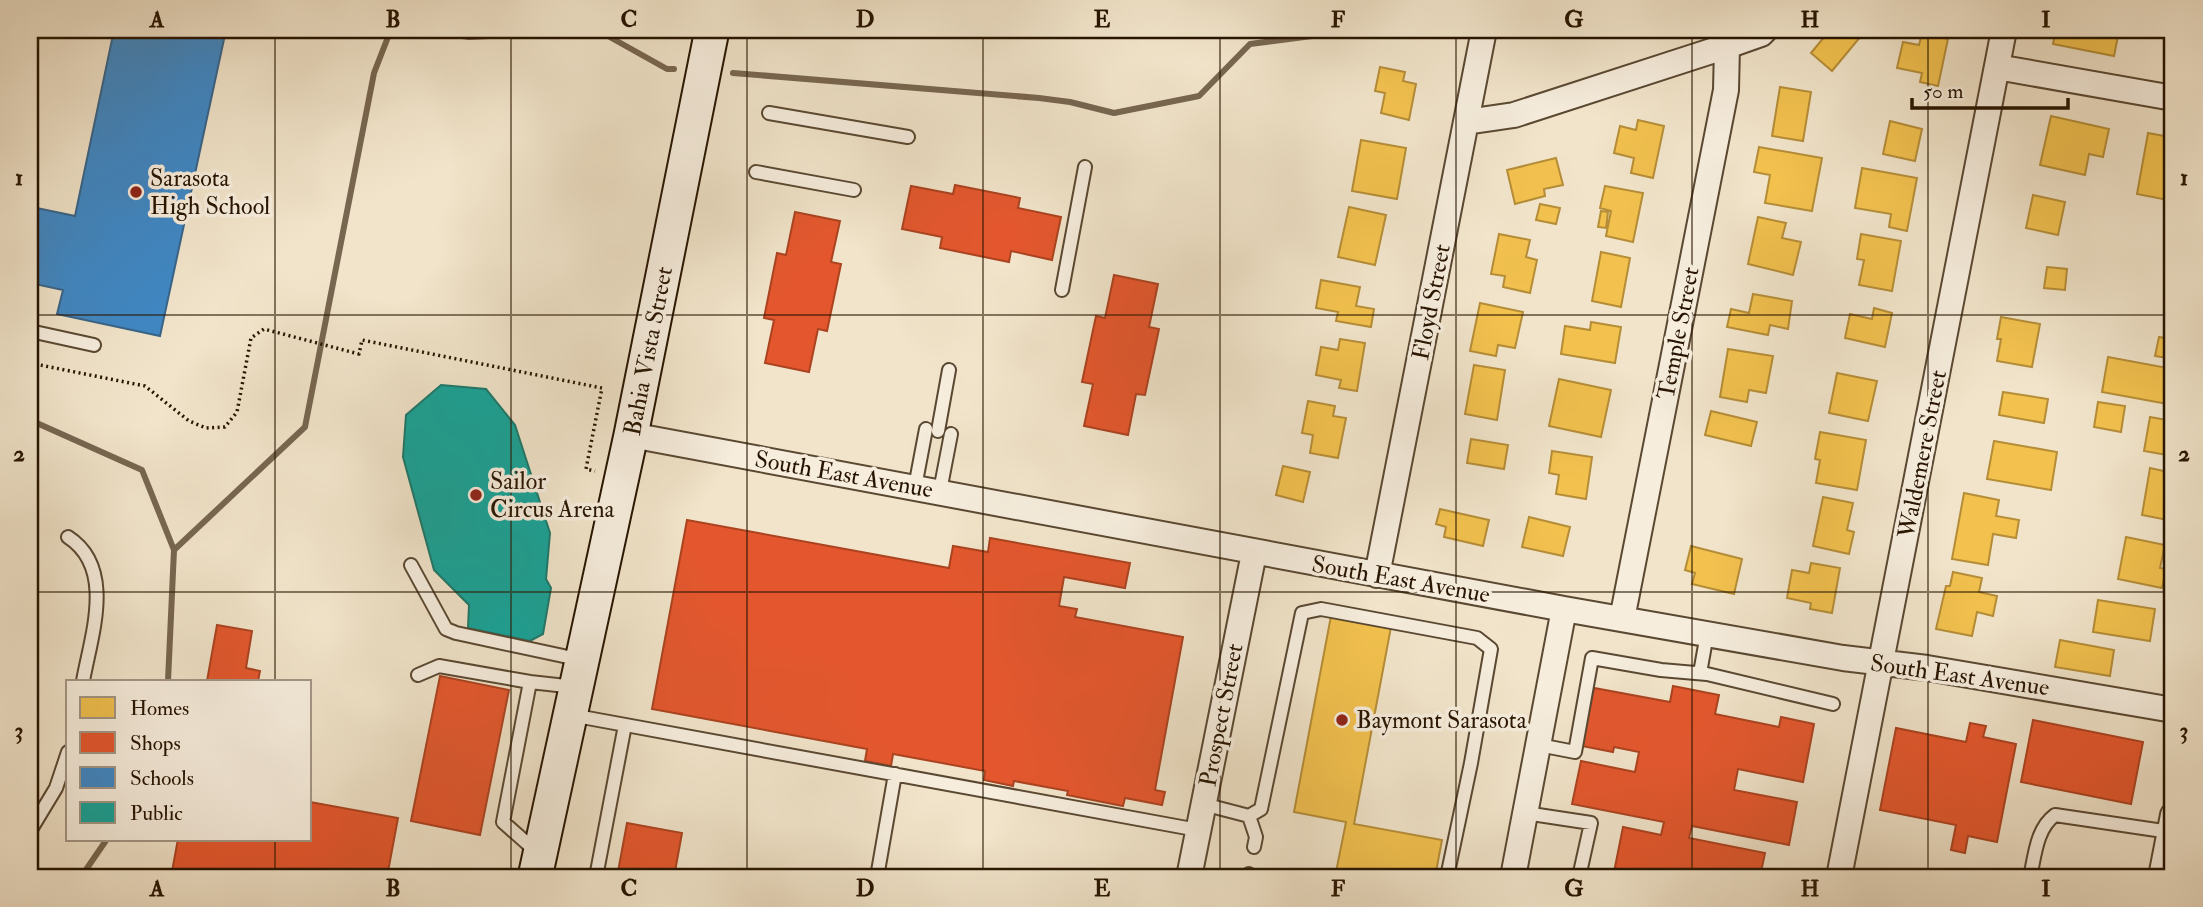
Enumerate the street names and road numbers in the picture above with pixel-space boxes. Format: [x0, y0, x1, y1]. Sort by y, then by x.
street label: Floyd Street [1405, 241, 1458, 363]
street label: Bahia Vista Street [617, 264, 680, 438]
street label: Temple Street [1650, 264, 1707, 402]
street label: Waldemere Street [1891, 367, 1954, 542]
street label: South East Avenue [752, 444, 935, 505]
street label: South East Avenue [1309, 549, 1492, 610]
street label: Prospect Street [1192, 641, 1251, 789]
street label: South East Avenue [1868, 648, 2051, 703]

